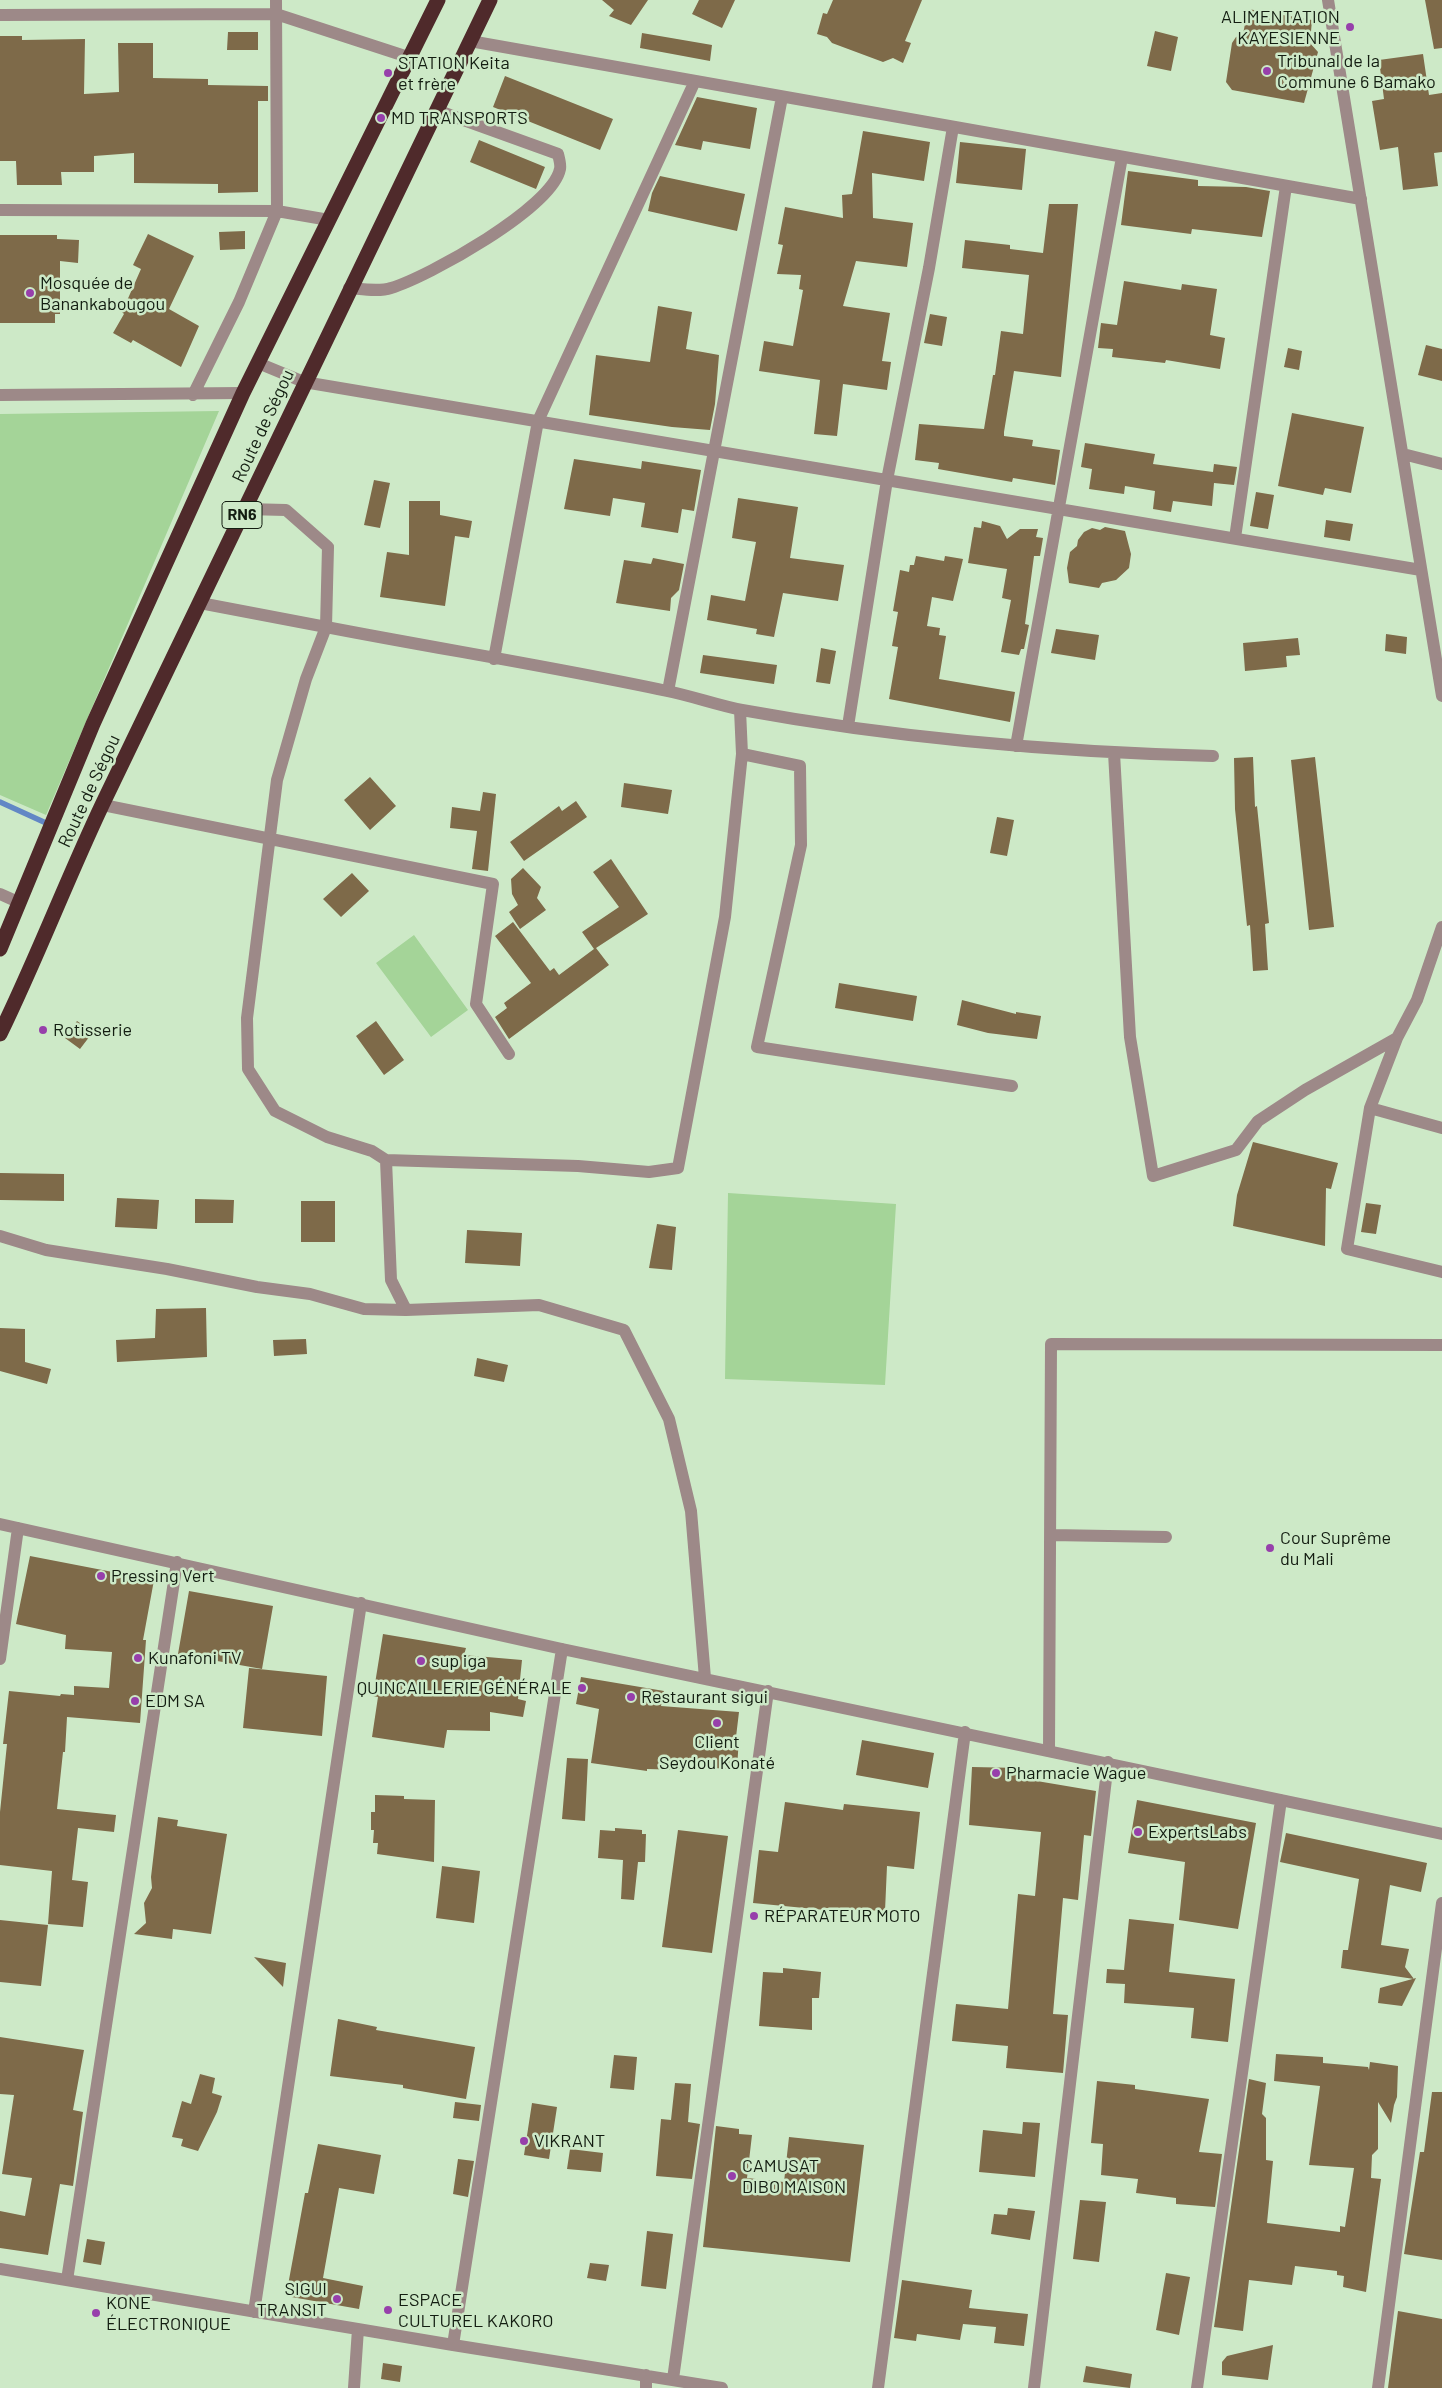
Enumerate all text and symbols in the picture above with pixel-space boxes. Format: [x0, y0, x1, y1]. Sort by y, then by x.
place label: ALIMENTATION KAYESIENNE [1221, 6, 1340, 48]
marker: ALIMENTATION KAYESIENNE [1344, 21, 1356, 33]
place label: Tribunal de la Commune 6 Bamako [1277, 50, 1436, 92]
place label: STATION Keita et frère [398, 52, 510, 94]
marker: Tribunal de la Commune 6 Bamako [1261, 65, 1273, 77]
marker: STATION Keita et frère [382, 67, 394, 79]
place label: MD TRANSPORTS [391, 107, 528, 129]
marker: MD TRANSPORTS [375, 112, 387, 124]
place label: Mosquée de Banankabougou [40, 272, 165, 314]
marker: Mosquée de Banankabougou [24, 287, 36, 299]
street label: Route de Ségou [227, 366, 299, 486]
road number: RN6 [222, 502, 262, 528]
street label: Route de Ségou [53, 731, 125, 851]
place label: Rotisserie [53, 1019, 132, 1041]
marker: Rotisserie [37, 1024, 49, 1036]
place label: Cour Suprême du Mali [1280, 1527, 1391, 1570]
marker: Cour Suprême du Mali [1264, 1542, 1276, 1554]
place label: Pressing Vert [111, 1565, 215, 1587]
marker: Pressing Vert [95, 1570, 107, 1582]
place label: Kunafoni TV [148, 1647, 242, 1669]
place label: sup iga [431, 1650, 486, 1672]
marker: Kunafoni TV [132, 1652, 144, 1664]
marker: sup iga [415, 1655, 427, 1667]
place label: QUINCAILLERIE GÉNÉRALE [357, 1677, 572, 1699]
marker: QUINCAILLERIE GÉNÉRALE [576, 1682, 588, 1694]
place label: Restaurant sigui [641, 1686, 768, 1708]
place label: EDM SA [145, 1690, 205, 1712]
marker: Restaurant sigui [625, 1691, 637, 1703]
marker: EDM SA [129, 1695, 141, 1707]
marker: Client Seydou Konaté [711, 1717, 723, 1729]
place label: Client Seydou Konaté [659, 1731, 775, 1774]
place label: Pharmacie Wague [1006, 1762, 1146, 1784]
marker: Pharmacie Wague [990, 1767, 1002, 1779]
place label: ExpertsLabs [1148, 1821, 1247, 1843]
marker: ExpertsLabs [1132, 1826, 1144, 1838]
place label: RÉPARATEUR MOTO [764, 1905, 920, 1927]
marker: RÉPARATEUR MOTO [748, 1910, 760, 1922]
place label: VIKRANT [534, 2130, 605, 2152]
marker: VIKRANT [518, 2135, 530, 2147]
place label: CAMUSAT DIBO MAISON [742, 2155, 846, 2198]
marker: CAMUSAT DIBO MAISON [726, 2170, 738, 2182]
place label: SIGUI TRANSIT [257, 2278, 327, 2320]
place label: ESPACE CULTUREL KAKORO [398, 2289, 553, 2332]
place label: KONE ÉLECTRONIQUE [106, 2292, 231, 2334]
marker: SIGUI TRANSIT [331, 2293, 343, 2305]
marker: ESPACE CULTUREL KAKORO [382, 2304, 394, 2316]
marker: KONE ÉLECTRONIQUE [90, 2307, 102, 2319]

